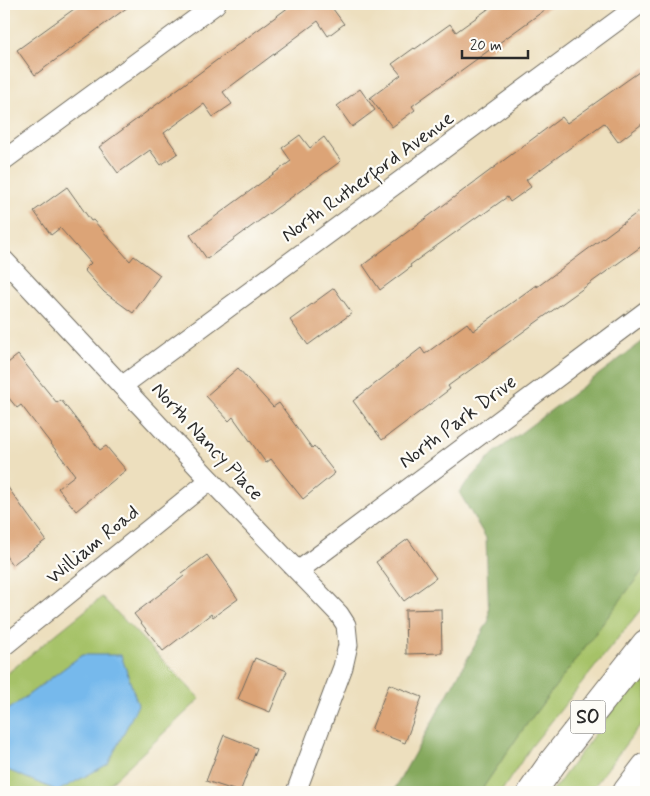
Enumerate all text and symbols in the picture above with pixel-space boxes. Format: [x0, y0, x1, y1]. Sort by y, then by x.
scale bar [462, 28, 529, 60]
text: 20 m [470, 36, 502, 56]
street label: North Rutherford Avenue [276, 105, 461, 250]
street label: North Park Drive [394, 369, 522, 475]
street label: North Nancy Place [145, 377, 269, 507]
street label: William Road [41, 499, 145, 591]
road number: SO [570, 700, 606, 734]

